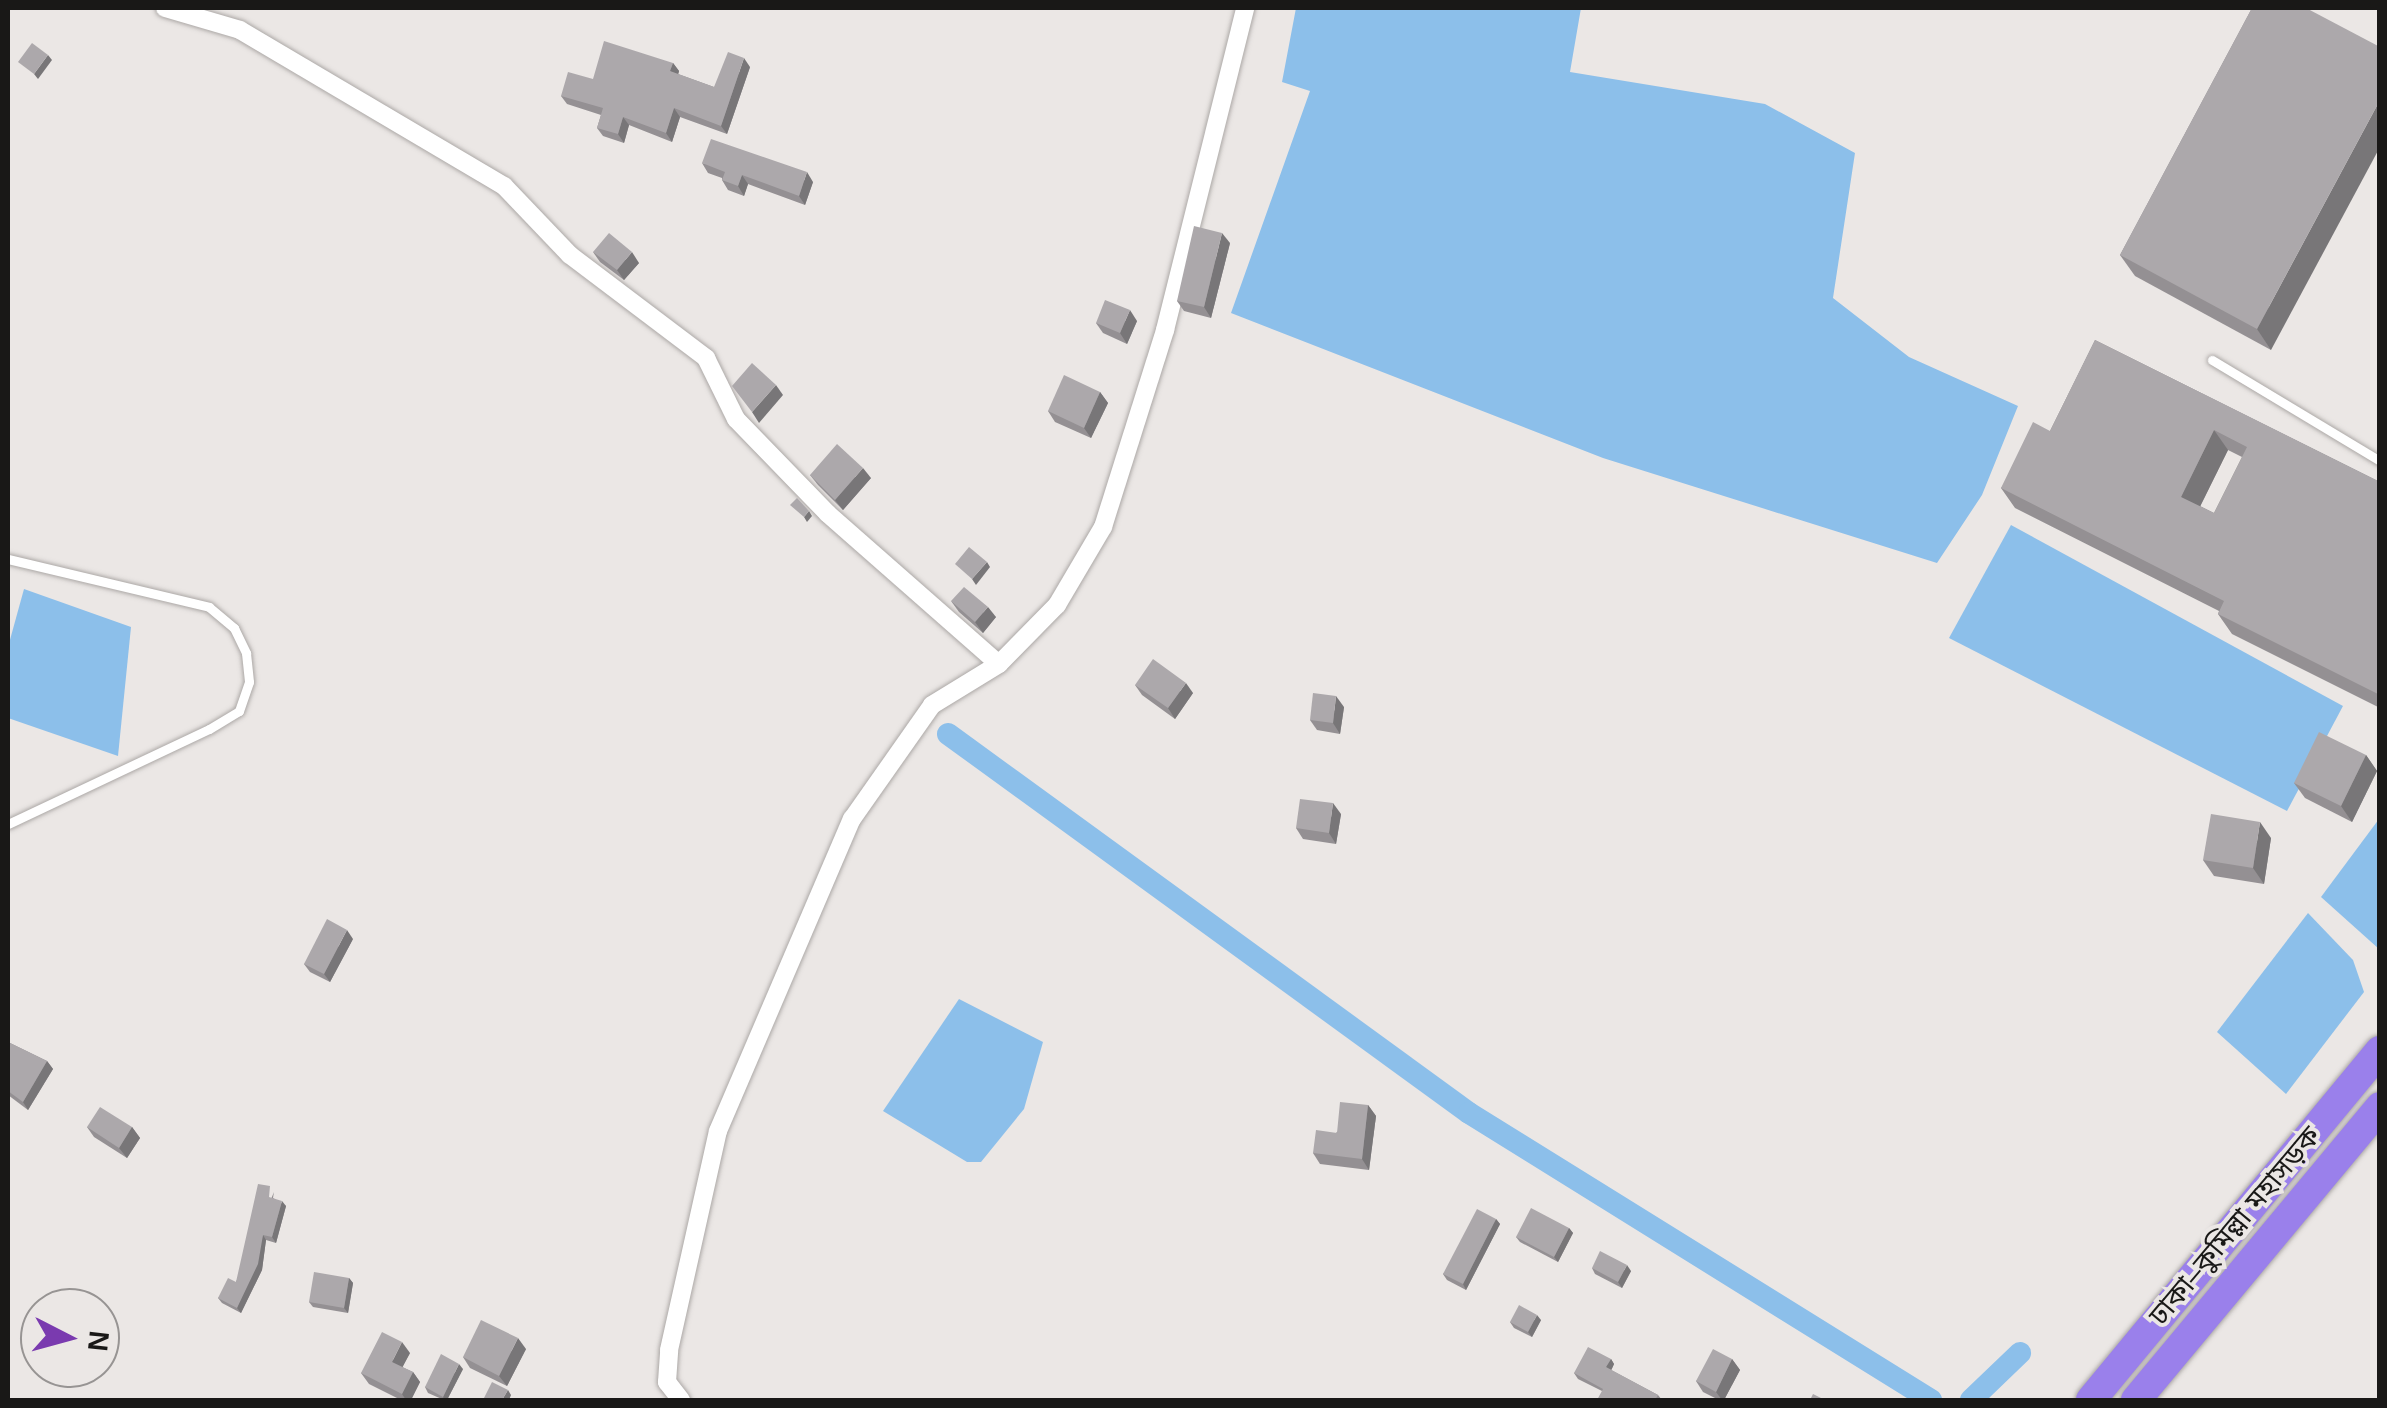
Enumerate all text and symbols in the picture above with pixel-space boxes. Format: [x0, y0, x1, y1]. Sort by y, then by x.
street label: ঢাকা–কুমিল্লা মহাসড়ক [2142, 1120, 2328, 1332]
north arrow [20, 1288, 120, 1388]
text: N [82, 1329, 115, 1353]

